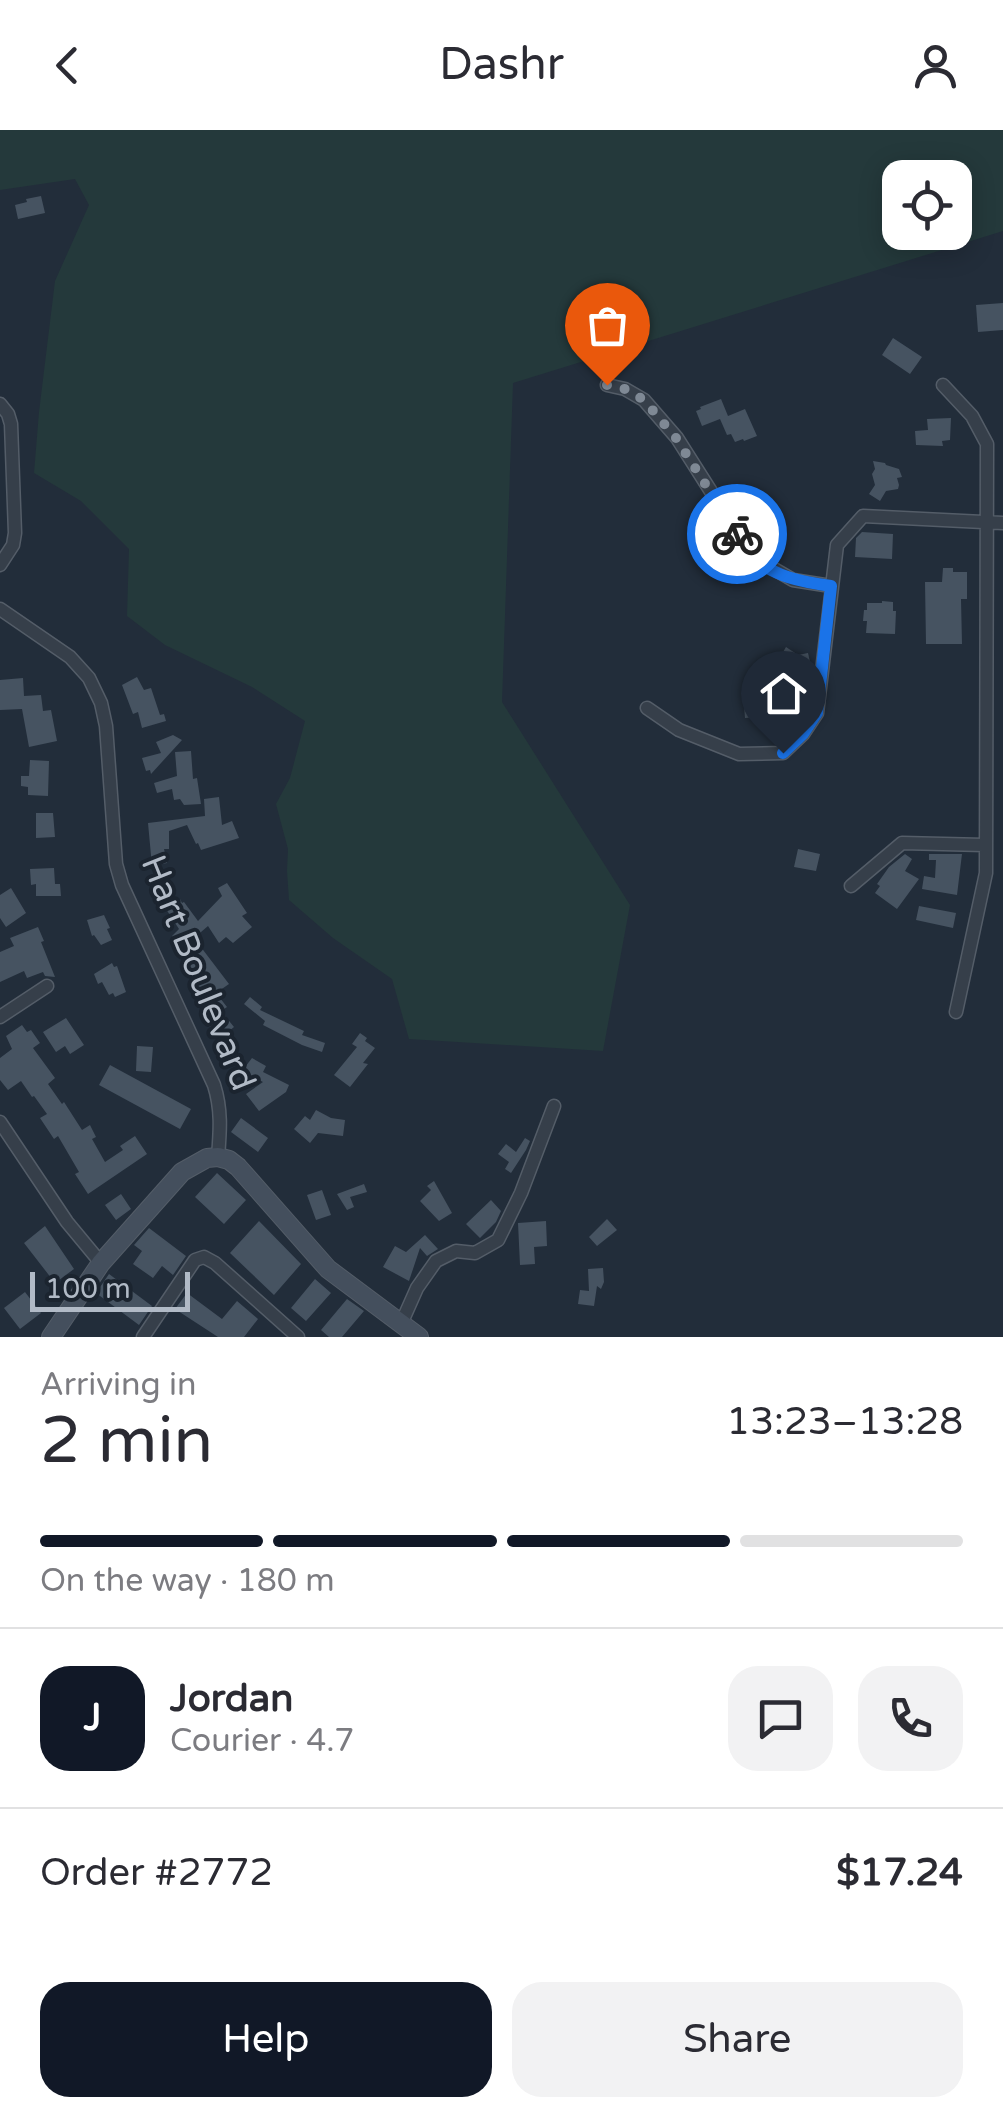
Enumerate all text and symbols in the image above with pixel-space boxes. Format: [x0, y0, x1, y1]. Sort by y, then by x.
icon: back [40, 38, 95, 93]
text: Dashr [439, 38, 564, 92]
icon: person [908, 38, 963, 93]
map controls [882, 160, 972, 250]
button: locate [882, 160, 972, 250]
pin [565, 283, 650, 386]
icon: bag [580, 298, 635, 353]
courier [687, 484, 787, 584]
icon: bike [710, 507, 765, 562]
pin [741, 651, 826, 754]
icon: home [756, 666, 811, 721]
street label: Hart Boulevard [132, 849, 264, 1097]
scale bar [30, 1267, 190, 1312]
text: 100 m [45, 1272, 131, 1306]
text: Arriving in [40, 1366, 197, 1404]
text: 13:23–13:28 [726, 1399, 963, 1445]
text: 2 min [40, 1402, 213, 1481]
text: On the way · 180 m [40, 1562, 335, 1600]
button: chat [728, 1666, 833, 1771]
button: phone [858, 1666, 963, 1771]
text: Jordan [170, 1676, 293, 1722]
text: J [84, 1695, 101, 1741]
text: Courier · 4.7 [170, 1722, 354, 1760]
text: Order #2772 [40, 1850, 273, 1896]
text: $17.24 [836, 1850, 963, 1896]
button: Help [40, 1982, 492, 2097]
button: Share [512, 1982, 963, 2097]

